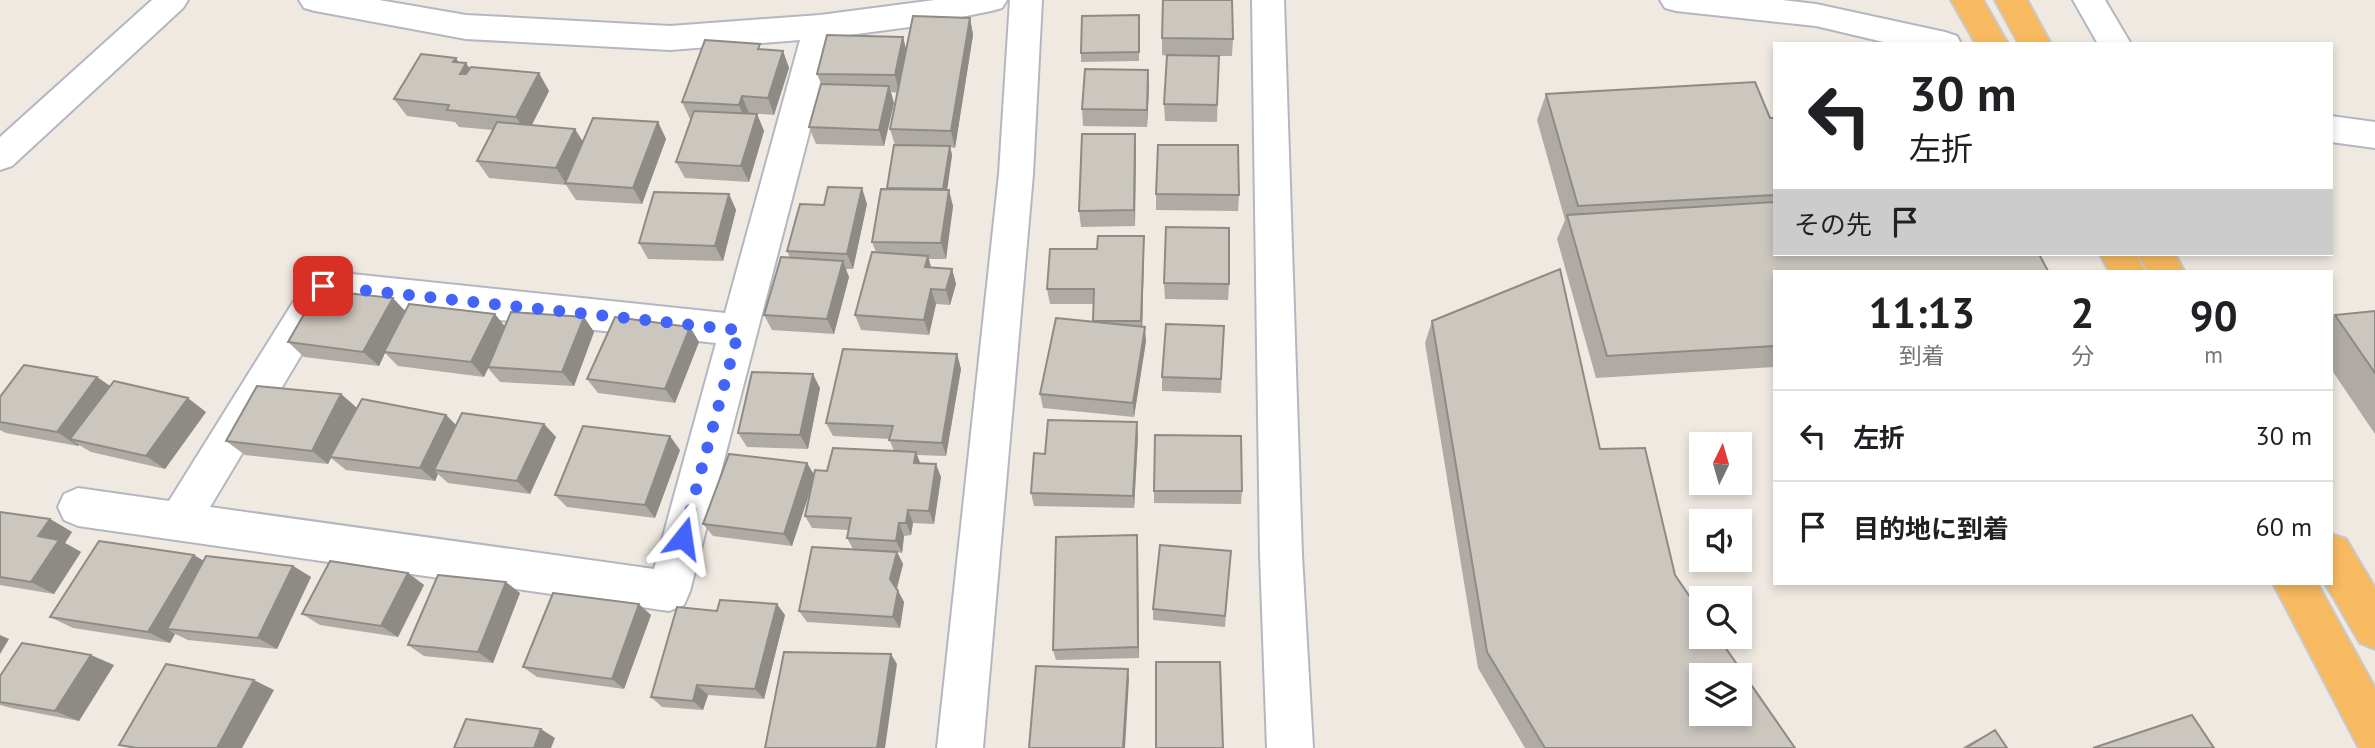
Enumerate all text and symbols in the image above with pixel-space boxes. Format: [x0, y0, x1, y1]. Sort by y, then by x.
text: 30 m [1909, 61, 2016, 125]
icon: left [1794, 70, 1885, 161]
text: 左折 [1909, 127, 1973, 169]
icon: arrive [1886, 203, 1924, 241]
text: その先 [1794, 208, 1872, 241]
pin [293, 256, 353, 316]
icon: arrive [304, 267, 342, 305]
text: 11:13 [1868, 285, 1975, 340]
text: 2 [2071, 285, 2094, 340]
text: 90 [2190, 288, 2237, 343]
text: m [2204, 340, 2223, 369]
text: 到着 [1899, 341, 1945, 370]
text: 分 [2071, 341, 2094, 370]
icon: left [1794, 417, 1832, 455]
text: 30 m [2256, 419, 2312, 452]
text: 左折 [1853, 421, 1905, 454]
north arrow [1689, 432, 1752, 495]
map controls [1689, 432, 1752, 726]
position arrow [646, 501, 720, 575]
icon: arrive [1794, 508, 1832, 546]
button: sound [1689, 509, 1752, 572]
text: 60 m [2256, 510, 2312, 543]
text: 目的地に到着 [1853, 512, 2009, 545]
button: search [1689, 586, 1752, 649]
button: layers [1689, 663, 1752, 726]

